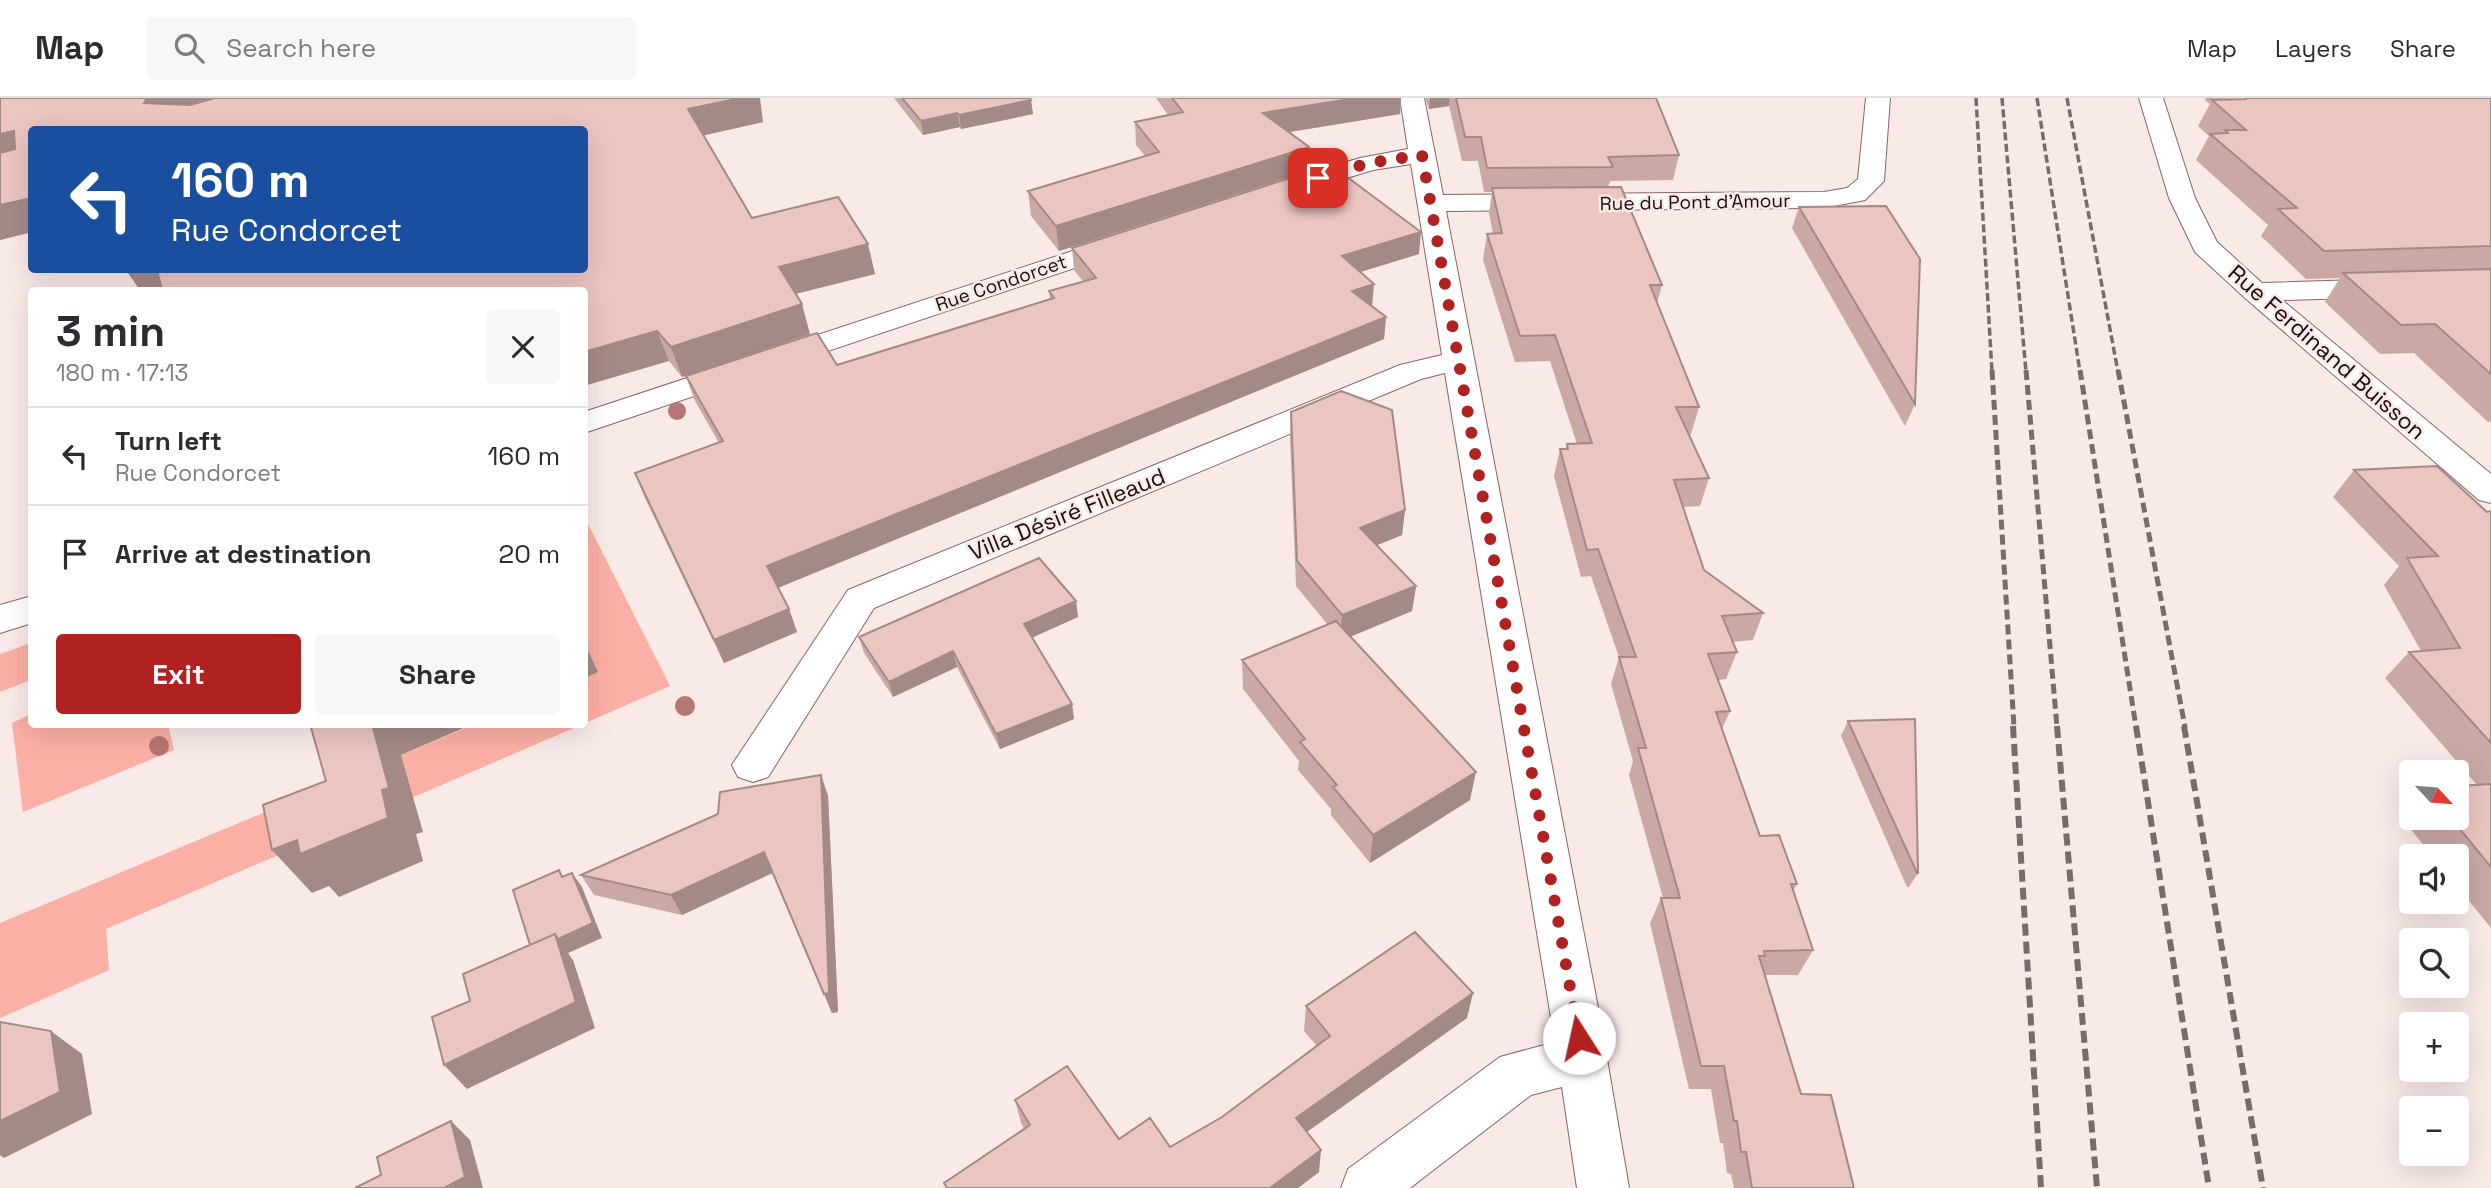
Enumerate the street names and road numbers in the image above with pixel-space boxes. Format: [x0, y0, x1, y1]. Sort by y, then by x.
street label: Rue du Pont d'Amour [1600, 188, 1790, 216]
street label: Rue Condorcet [932, 249, 1070, 317]
street label: Rue Ferdinand Buisson [2222, 258, 2432, 446]
street label: Villa Désiré Filleaud [964, 461, 1170, 567]

